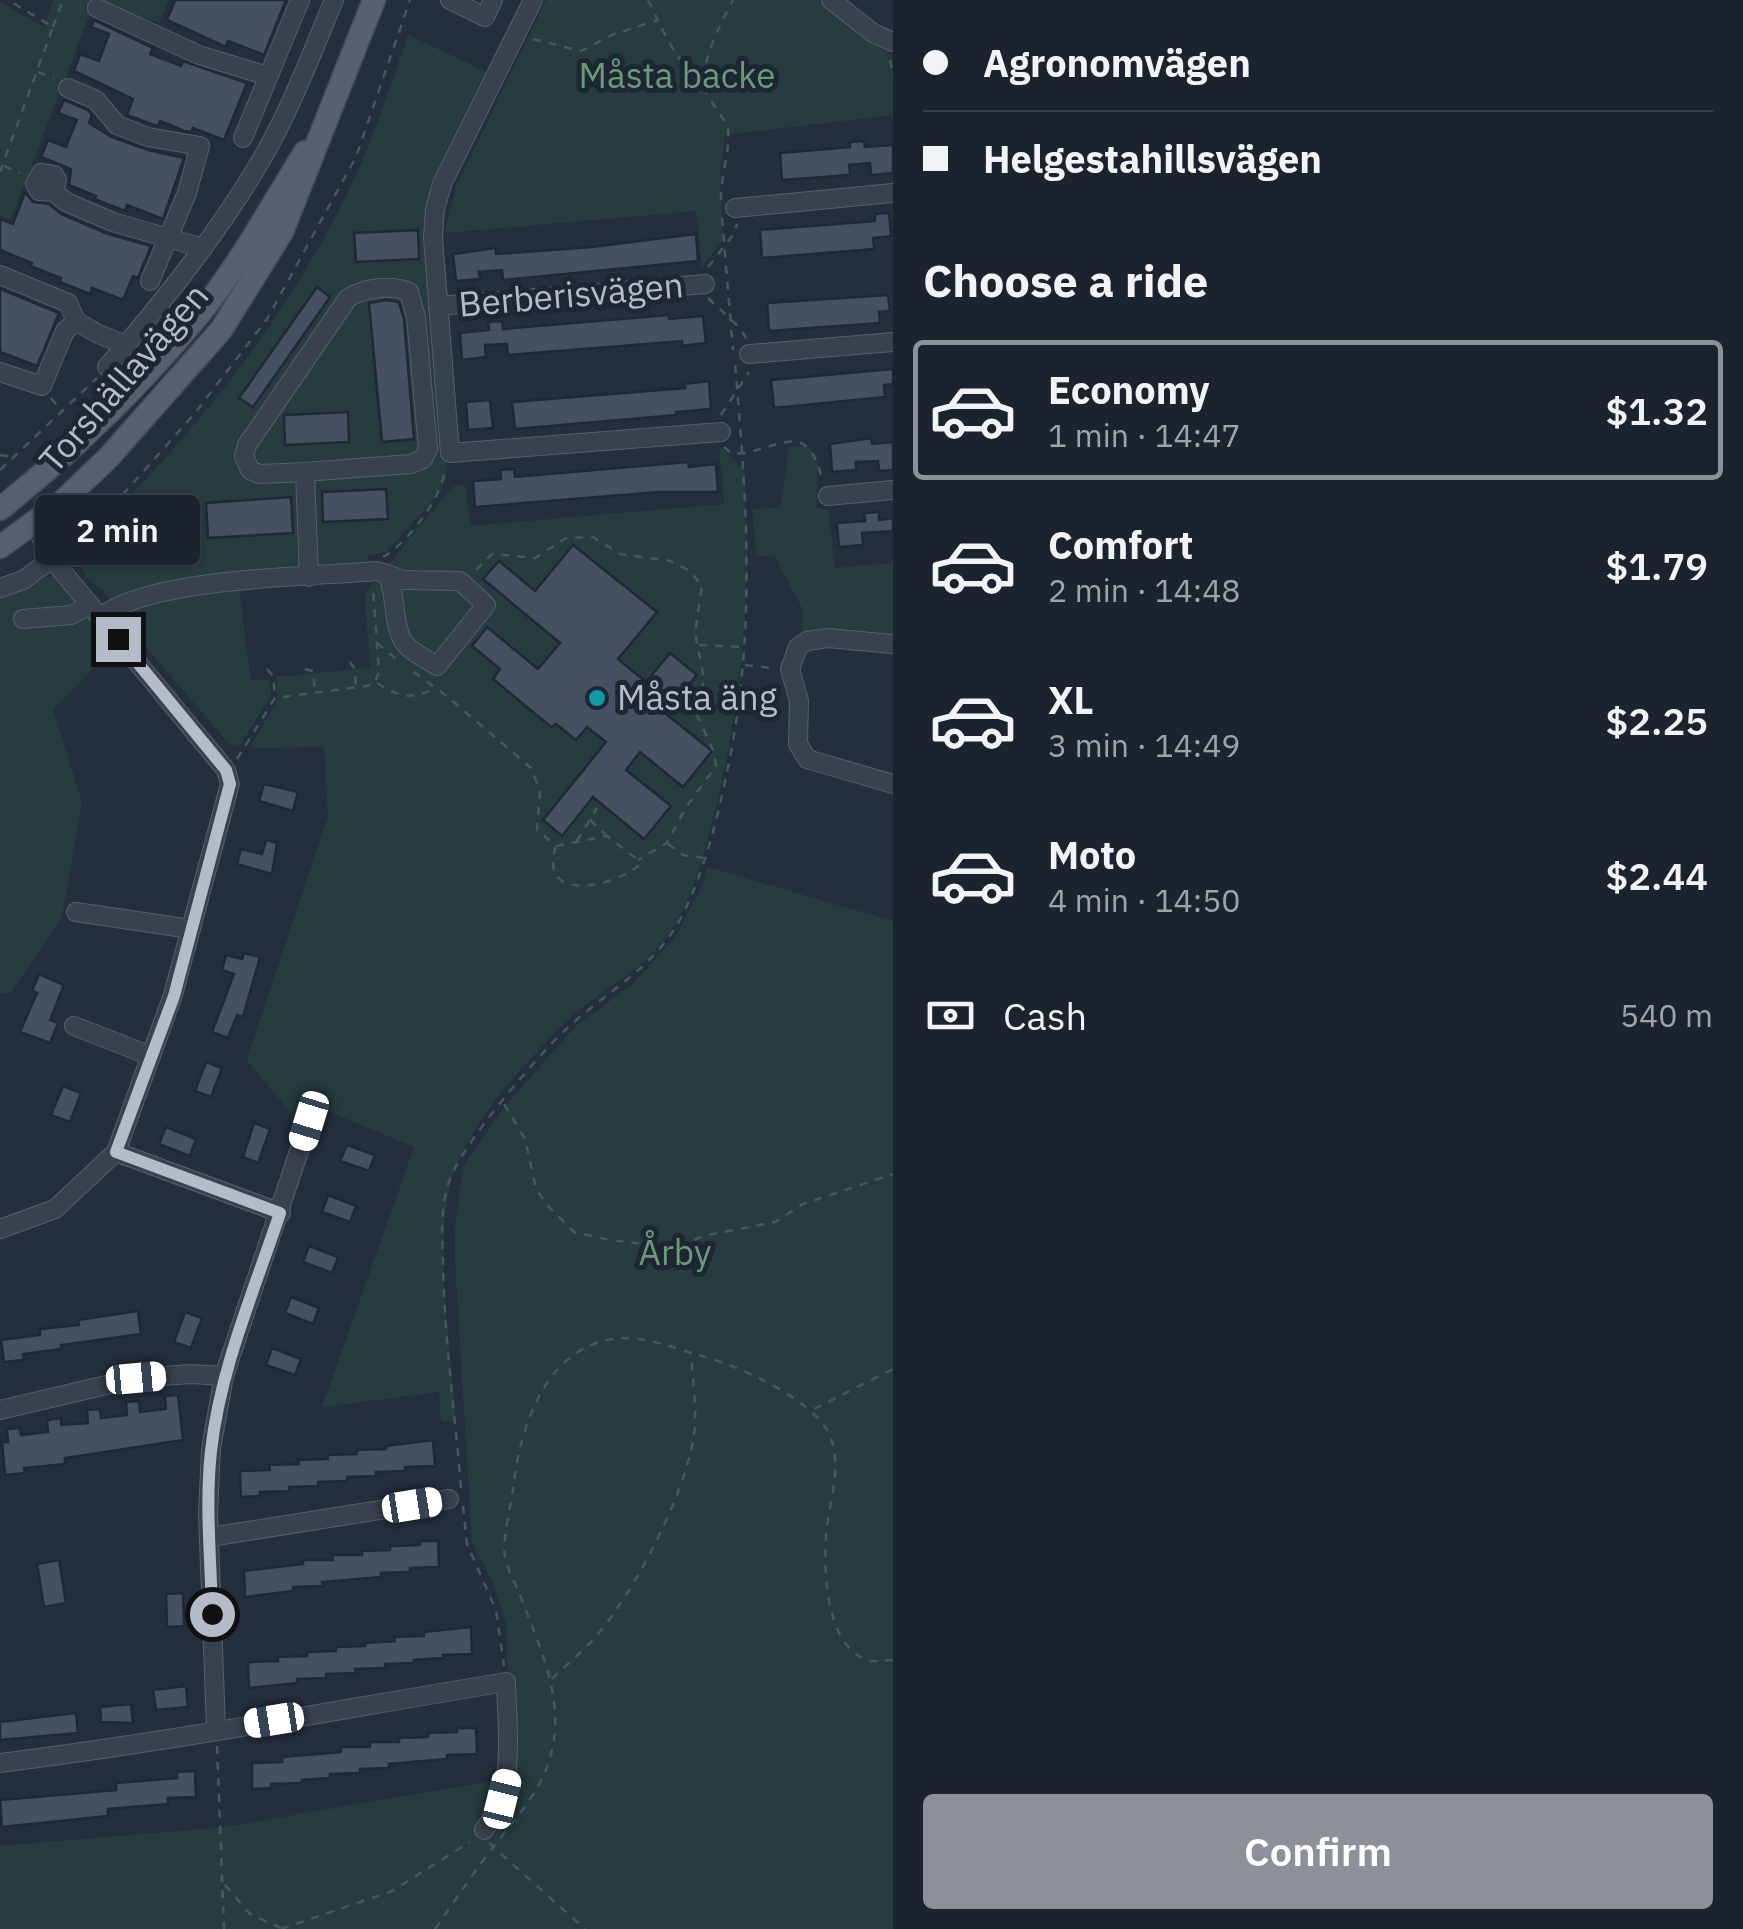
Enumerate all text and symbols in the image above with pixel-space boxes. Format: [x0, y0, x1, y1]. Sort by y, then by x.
text: Agronomvägen [983, 38, 1251, 87]
park label: Måsta backe [579, 52, 775, 98]
text: Helgestahillsvägen [983, 134, 1322, 183]
text: Choose a ride [923, 251, 1208, 309]
street label: Berberisvägen [457, 261, 685, 327]
street label: Torshällavägen [28, 273, 218, 482]
icon: car [928, 365, 1018, 455]
text: Economy [1048, 365, 1210, 414]
text: $1.32 [1605, 386, 1708, 435]
text: 1 min · 14:47 [1048, 414, 1241, 456]
callout: 2 min [36, 494, 200, 564]
text: 2 min [76, 509, 159, 551]
icon: car [928, 520, 1018, 610]
text: Comfort [1048, 520, 1193, 569]
text: $1.79 [1605, 541, 1708, 590]
text: 2 min · 14:48 [1048, 569, 1241, 611]
route end [96, 617, 141, 662]
place label: Måsta äng [617, 674, 778, 720]
icon: car [928, 675, 1018, 765]
text: XL [1048, 675, 1094, 724]
marker: Måsta äng [586, 687, 608, 709]
text: $2.25 [1605, 696, 1708, 745]
text: 3 min · 14:49 [1048, 724, 1241, 766]
icon: car [928, 830, 1018, 920]
text: Moto [1048, 830, 1136, 879]
text: $2.44 [1605, 851, 1708, 900]
text: 4 min · 14:50 [1048, 879, 1241, 921]
icon: cash [923, 988, 978, 1043]
text: Cash [1003, 991, 1087, 1040]
text: 540 m [1620, 994, 1713, 1036]
car [286, 1088, 332, 1154]
park label: Årby [639, 1229, 711, 1275]
car [105, 1360, 167, 1396]
car [380, 1485, 444, 1525]
route start [190, 1592, 235, 1637]
car [242, 1700, 306, 1740]
car [480, 1766, 524, 1832]
button: Confirm [923, 1794, 1713, 1909]

